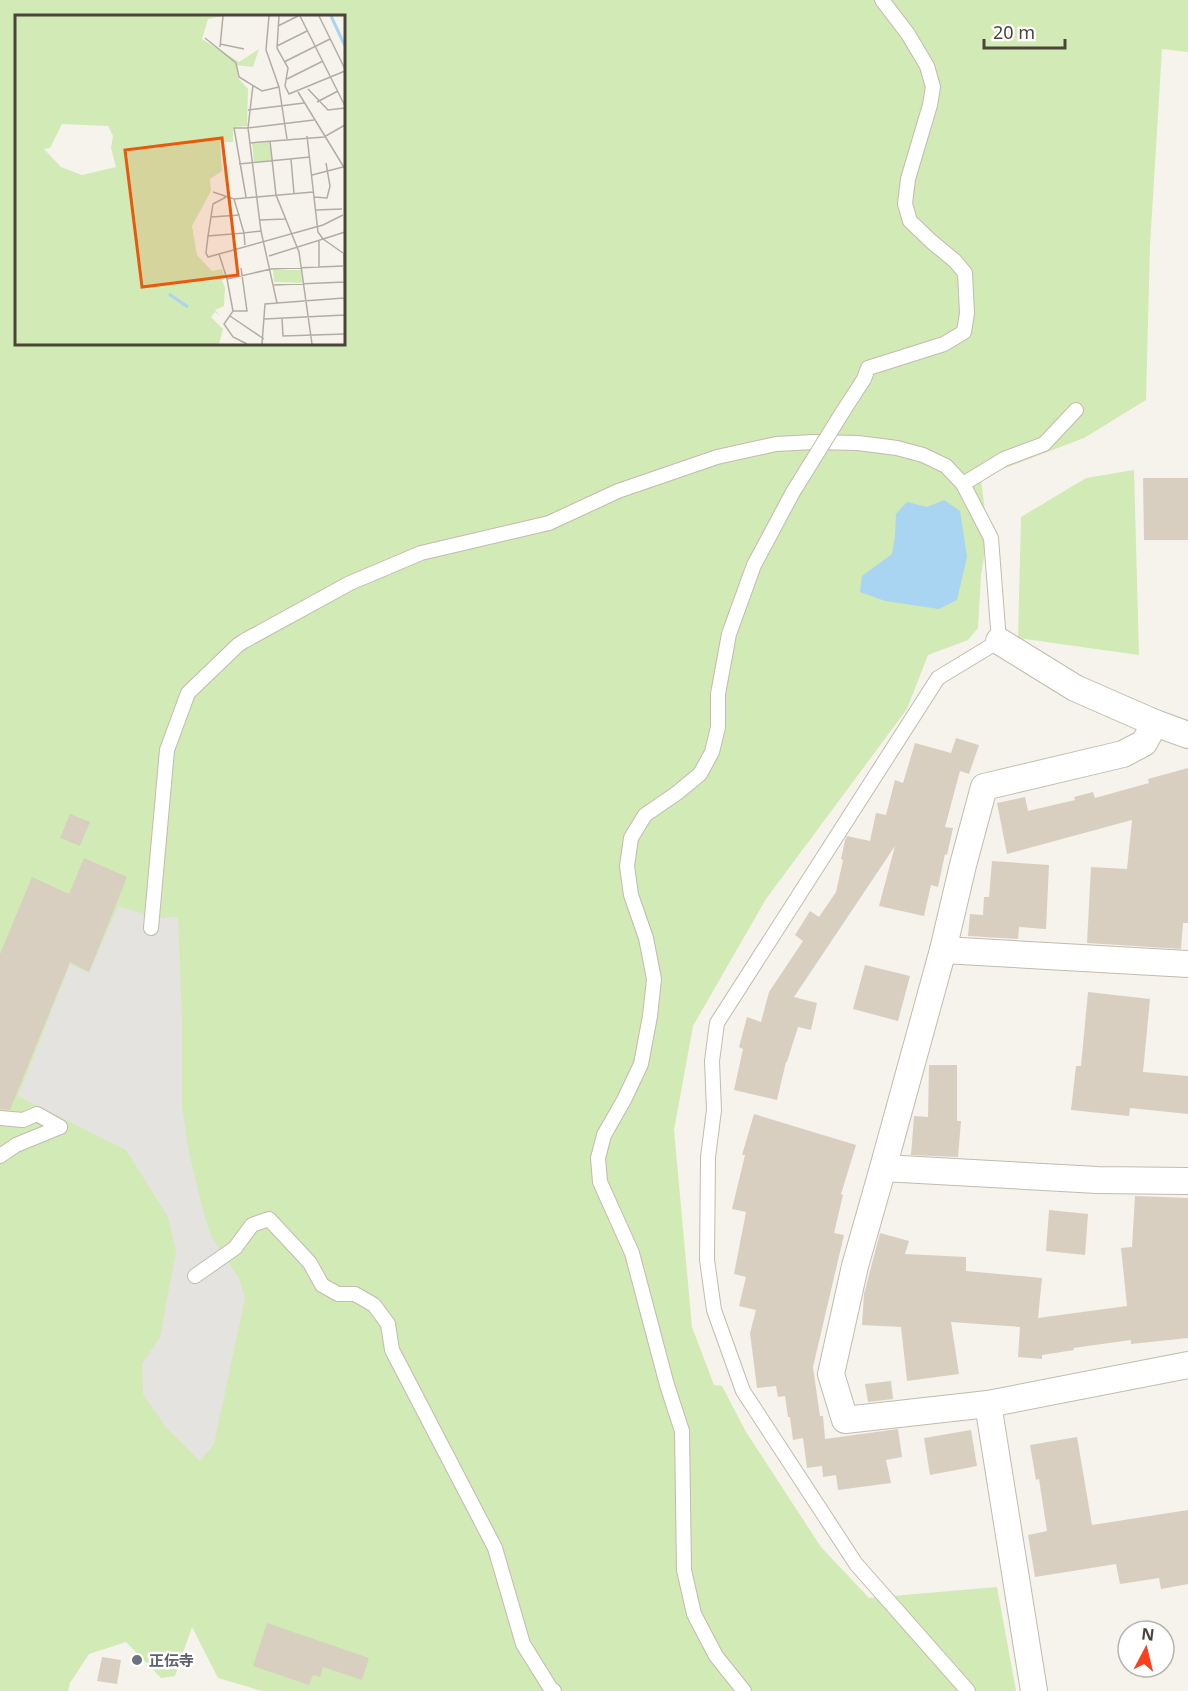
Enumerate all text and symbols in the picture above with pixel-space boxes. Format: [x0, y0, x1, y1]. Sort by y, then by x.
scale bar [984, 12, 1065, 50]
inset map [15, 15, 345, 345]
text: 20 m [993, 20, 1035, 44]
north arrow [1116, 1619, 1176, 1679]
text: N [1140, 1622, 1156, 1646]
place label: 正伝寺 [149, 1650, 194, 1670]
marker: 正伝寺 [130, 1653, 144, 1667]

